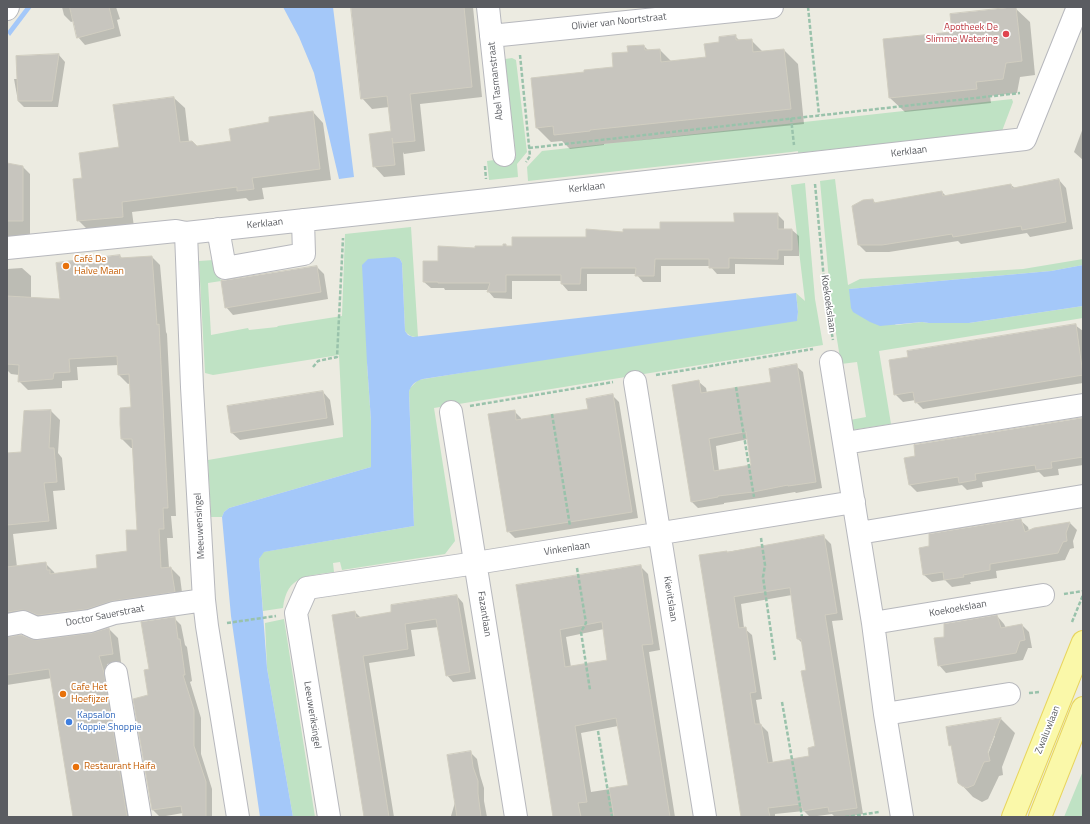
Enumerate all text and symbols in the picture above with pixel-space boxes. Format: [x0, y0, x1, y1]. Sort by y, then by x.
street label: Olivier van Noortstraat [571, 11, 667, 33]
place label: Apotheek De Slimme Watering [926, 22, 998, 46]
marker: Apotheek De Slimme Watering [1001, 29, 1011, 39]
street label: Abel Tasmanstraat [486, 41, 506, 121]
street label: Kerklaan [890, 144, 928, 160]
street label: Kerklaan [568, 180, 606, 196]
street label: Kerklaan [246, 216, 284, 232]
place label: Café De Halve Maan [74, 254, 124, 278]
marker: Café De Halve Maan [61, 261, 71, 271]
street label: Koekoekslaan [818, 274, 838, 334]
street label: Meeuwensingel [192, 493, 208, 559]
street label: Vinkenlaan [543, 539, 591, 559]
street label: Kievitslaan [660, 575, 680, 623]
street label: Fazantlaan [474, 590, 494, 638]
street label: Koekoekslaan [928, 598, 988, 620]
street label: Doctor Sauerstraat [65, 602, 145, 630]
street label: Leeuweriksingel [301, 681, 323, 749]
place label: Cafe Het Hoefijzer [71, 682, 109, 706]
marker: Cafe Het Hoefijzer [58, 689, 68, 699]
street label: Zwaluwlaan [1033, 704, 1063, 756]
place label: Kapsalon Koppie Shoppie [77, 710, 142, 734]
marker: Kapsalon Koppie Shoppie [64, 717, 74, 727]
place label: Restaurant Haifa [84, 761, 155, 773]
marker: Restaurant Haifa [71, 762, 81, 772]

